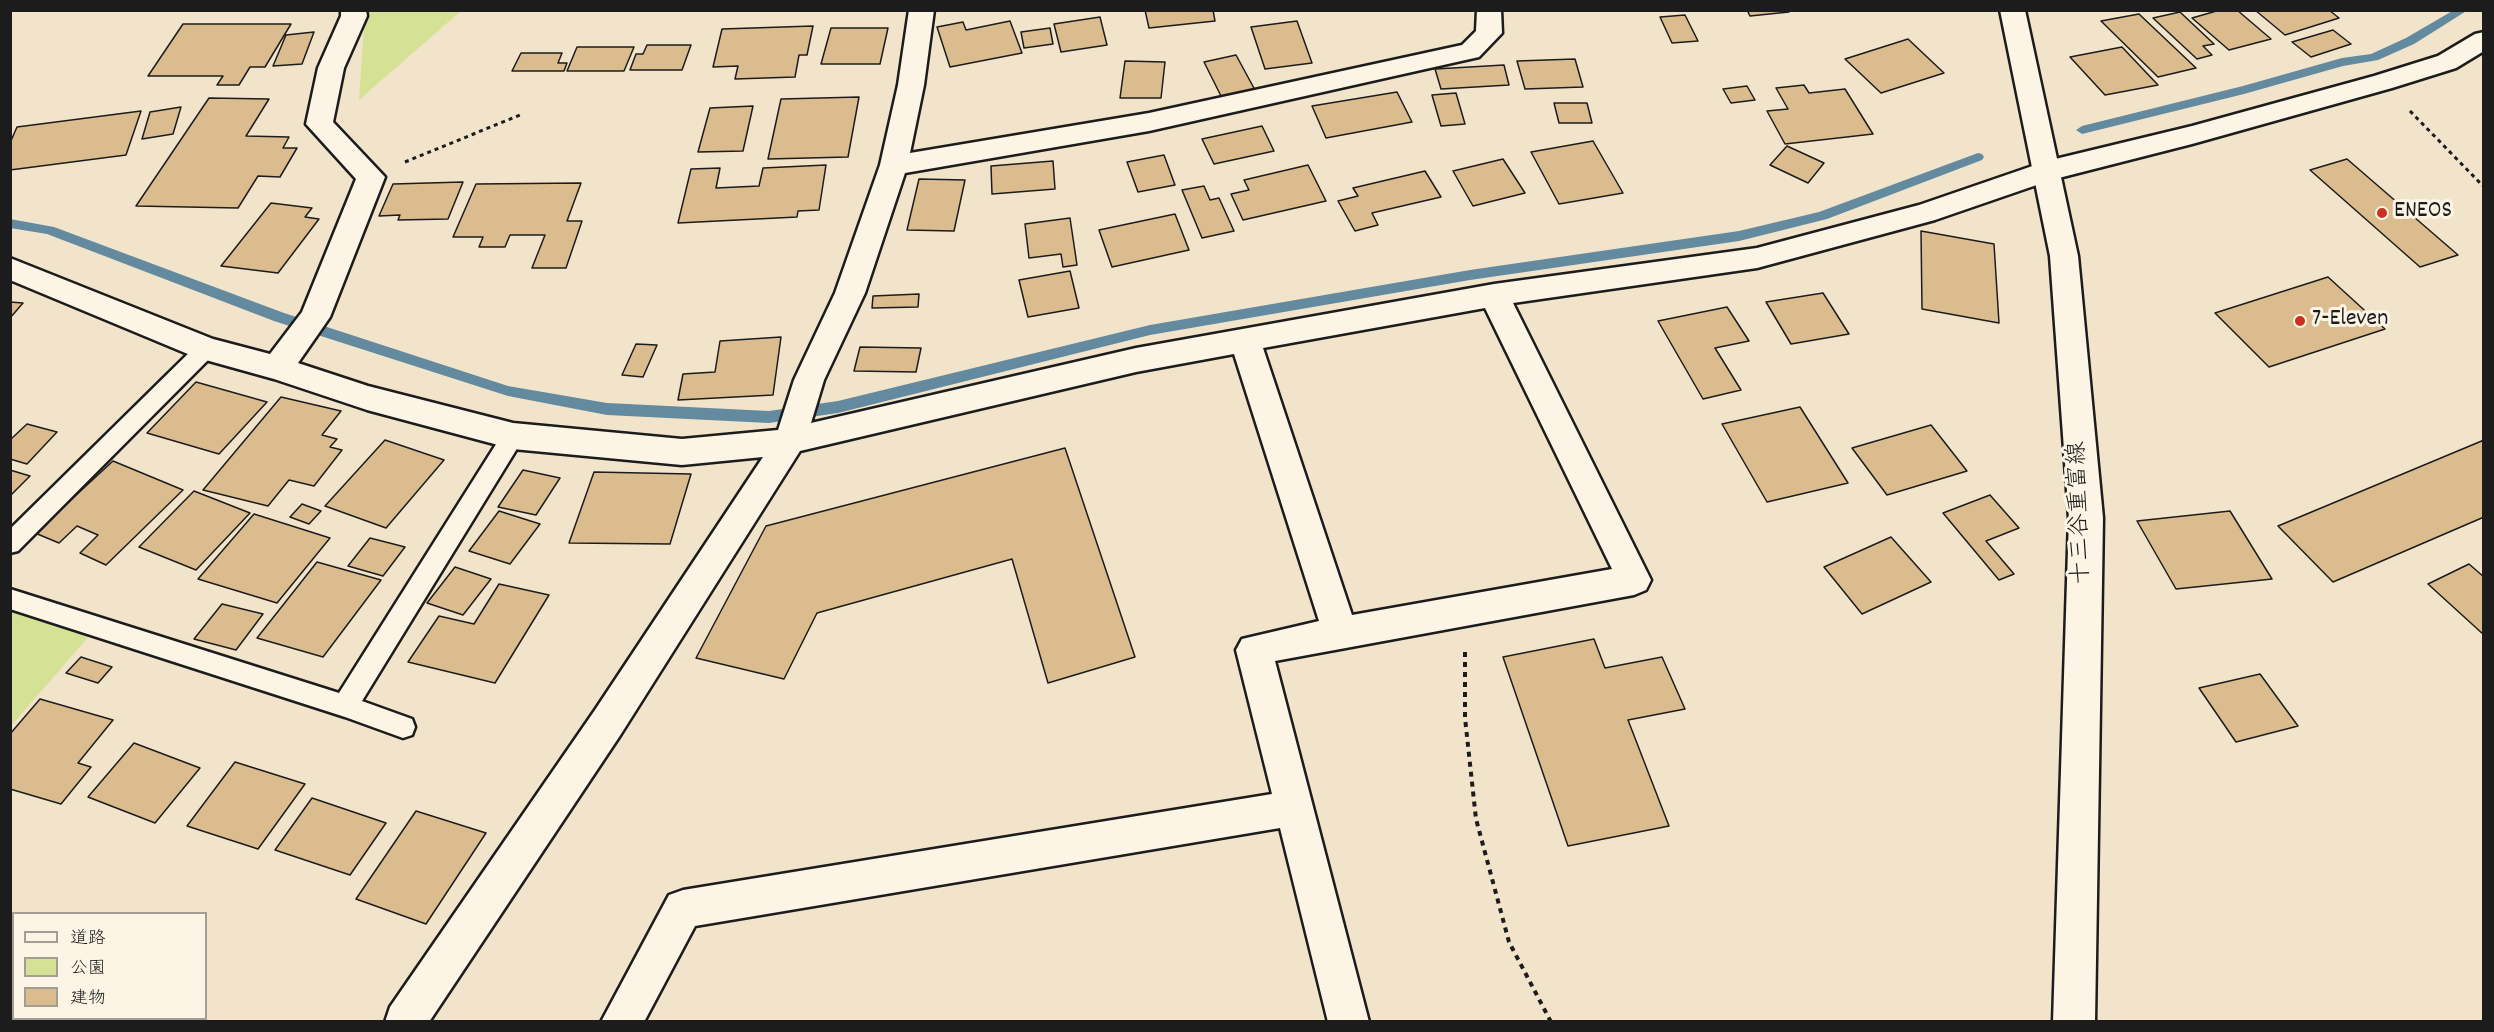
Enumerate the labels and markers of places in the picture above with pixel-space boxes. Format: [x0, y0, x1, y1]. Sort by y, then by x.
place label: ENEOS [2394, 199, 2452, 227]
marker: ENEOS [2375, 206, 2389, 220]
place label: 7-Eleven [2312, 307, 2388, 335]
marker: 7-Eleven [2293, 314, 2307, 328]

